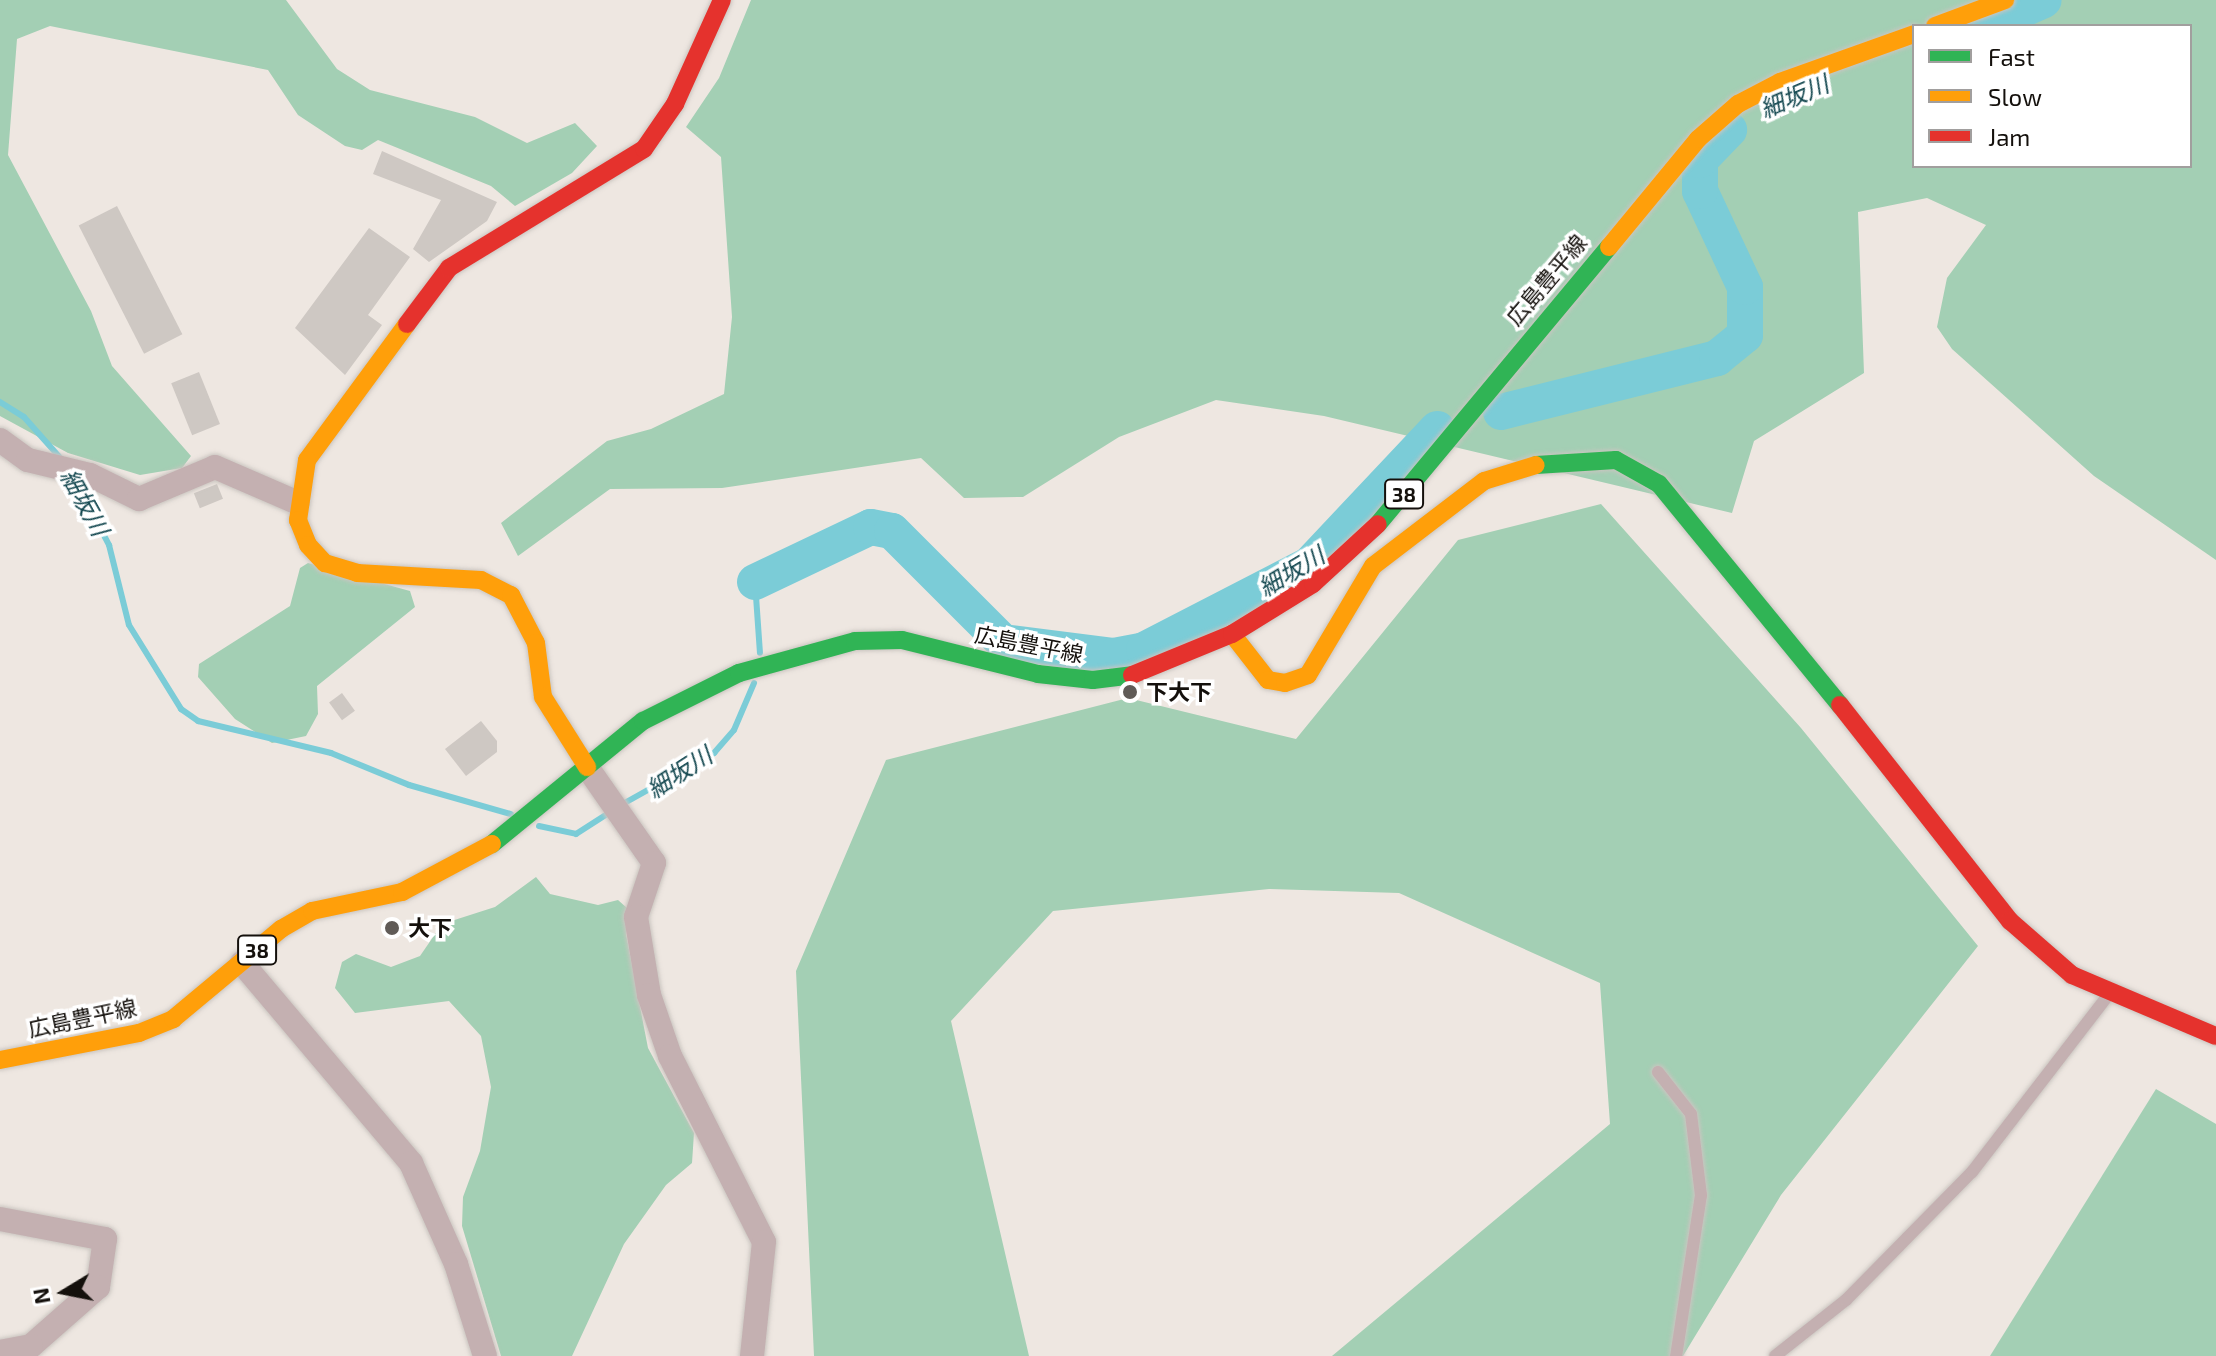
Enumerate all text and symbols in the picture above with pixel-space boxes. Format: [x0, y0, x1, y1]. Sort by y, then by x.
legend [1912, 24, 2192, 168]
text: Fast [1988, 42, 2035, 71]
water label: 細坂川 [1755, 69, 1833, 123]
text: Slow [1988, 82, 2042, 111]
text: Jam [1988, 122, 2030, 151]
street label: 広島豊平線 [1501, 229, 1591, 331]
water label: 細坂川 [55, 464, 115, 540]
road number: 38 [1384, 478, 1424, 510]
water label: 細坂川 [1253, 540, 1329, 602]
street label: 広島豊平線 [972, 621, 1086, 667]
place label: 下大下 [1146, 679, 1212, 705]
marker: 下大下 [1121, 683, 1139, 701]
water label: 細坂川 [641, 740, 717, 804]
place label: 大下 [408, 915, 452, 941]
marker: 大下 [383, 919, 401, 937]
road number: 38 [237, 934, 277, 966]
street label: 広島豊平線 [25, 994, 139, 1042]
north arrow [24, 1252, 104, 1332]
text: N [26, 1286, 55, 1306]

